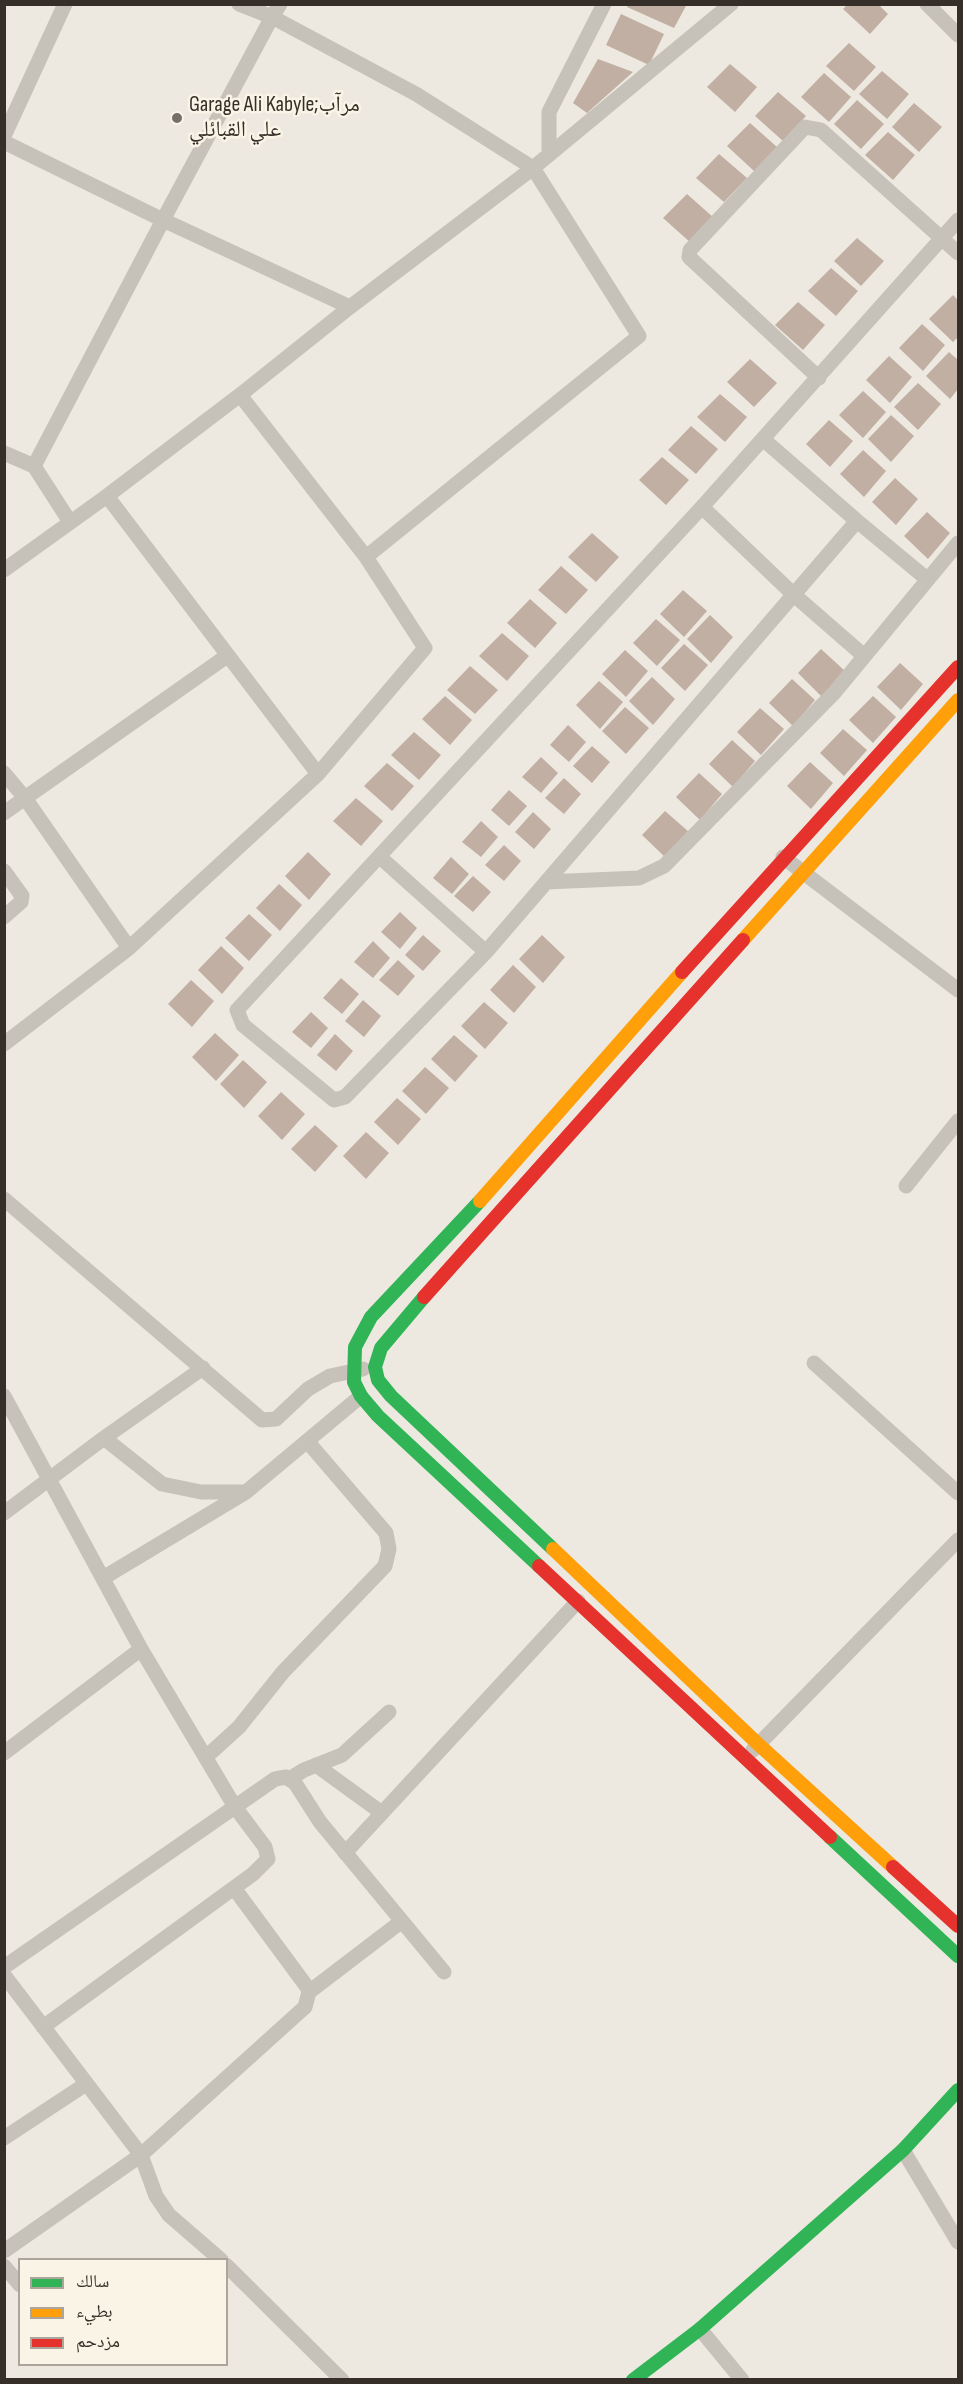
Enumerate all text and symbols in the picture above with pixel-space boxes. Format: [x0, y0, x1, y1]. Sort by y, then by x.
place label: Garage Ali Kabyle;مرآب علي القبائلي [189, 92, 360, 144]
marker: Garage Ali Kabyle;مرآب علي القبائلي [170, 111, 184, 125]
legend [18, 2258, 228, 2366]
text: سالك [76, 2271, 109, 2292]
text: بطيء [76, 2301, 113, 2322]
text: مزدحم [76, 2331, 120, 2352]

